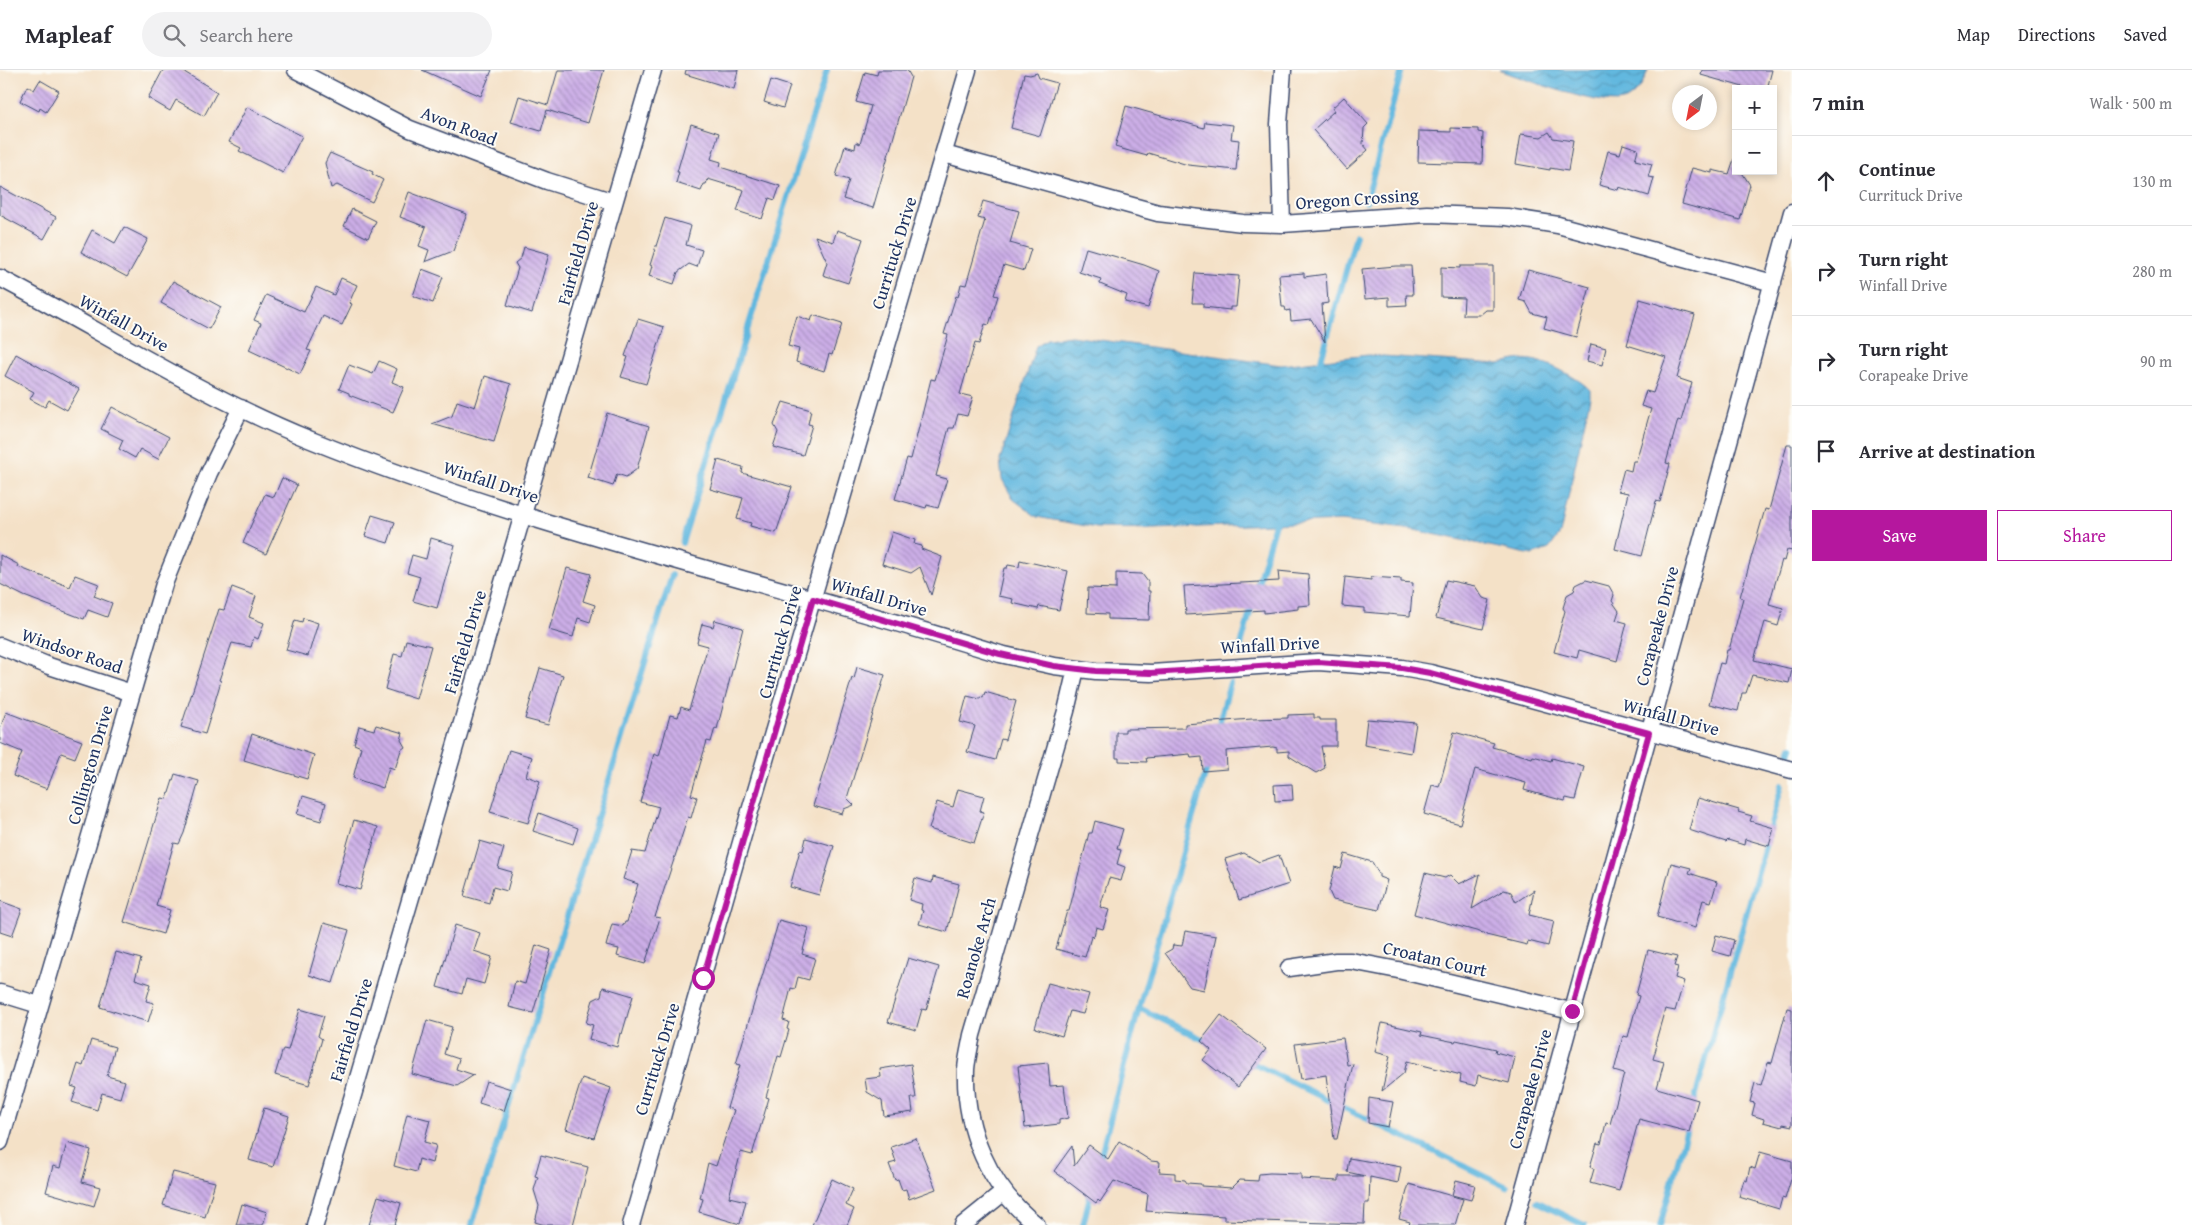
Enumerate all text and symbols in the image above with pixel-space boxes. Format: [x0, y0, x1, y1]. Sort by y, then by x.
search box [142, 12, 492, 57]
text: Mapleaf [25, 17, 112, 52]
icon: search [160, 21, 188, 49]
text: Search here [200, 21, 293, 49]
text: Map [1957, 21, 1990, 48]
text: Directions [2018, 21, 2095, 48]
text: Saved [2123, 21, 2167, 48]
north arrow [1672, 85, 1717, 130]
map controls [1732, 85, 1777, 175]
button: + [1732, 85, 1777, 130]
text: 7 min [1812, 87, 1864, 118]
text: Walk · 500 m [2089, 91, 2172, 115]
street label: Avon Road [417, 99, 502, 153]
button: − [1732, 130, 1777, 175]
text: Continue [1859, 155, 1936, 183]
icon: ahead [1812, 167, 1840, 195]
text: 130 m [2132, 169, 2172, 193]
street label: Oregon Crossing [1295, 181, 1419, 216]
text: Currituck Drive [1859, 183, 1963, 207]
street label: Currituck Drive [864, 193, 923, 313]
street label: Fairfield Drive [550, 198, 605, 308]
text: Turn right [1859, 245, 1948, 273]
icon: right [1812, 257, 1840, 285]
text: 280 m [2132, 259, 2172, 283]
text: Winfall Drive [1859, 273, 1947, 297]
street label: Winfall Drive [74, 287, 174, 358]
text: Turn right [1859, 335, 1948, 363]
icon: right [1812, 347, 1840, 375]
text: 90 m [2140, 349, 2172, 373]
text: Corapeake Drive [1859, 363, 1968, 387]
icon: arrive [1812, 437, 1840, 465]
text: Arrive at destination [1859, 437, 2035, 465]
street label: Winfall Drive [440, 453, 543, 510]
button: Save [1812, 510, 1987, 561]
button: Share [1997, 510, 2172, 561]
street label: Corapeake Drive [1628, 563, 1685, 689]
street label: Winfall Drive [828, 570, 931, 623]
street label: Currituck Drive [750, 582, 809, 702]
street label: Fairfield Drive [436, 587, 493, 697]
street label: Windsor Road [18, 621, 127, 681]
street label: Winfall Drive [1220, 628, 1320, 661]
street label: Winfall Drive [1620, 691, 1723, 742]
street label: Collington Drive [60, 702, 119, 828]
street label: Roanoke Arch [948, 894, 1003, 1002]
street label: Croatan Court [1380, 933, 1490, 984]
route start [692, 967, 715, 990]
street label: Fairfield Drive [322, 975, 379, 1085]
street label: Currituck Drive [627, 999, 686, 1119]
route end [1561, 1000, 1584, 1023]
street label: Corapeake Drive [1501, 1026, 1558, 1152]

